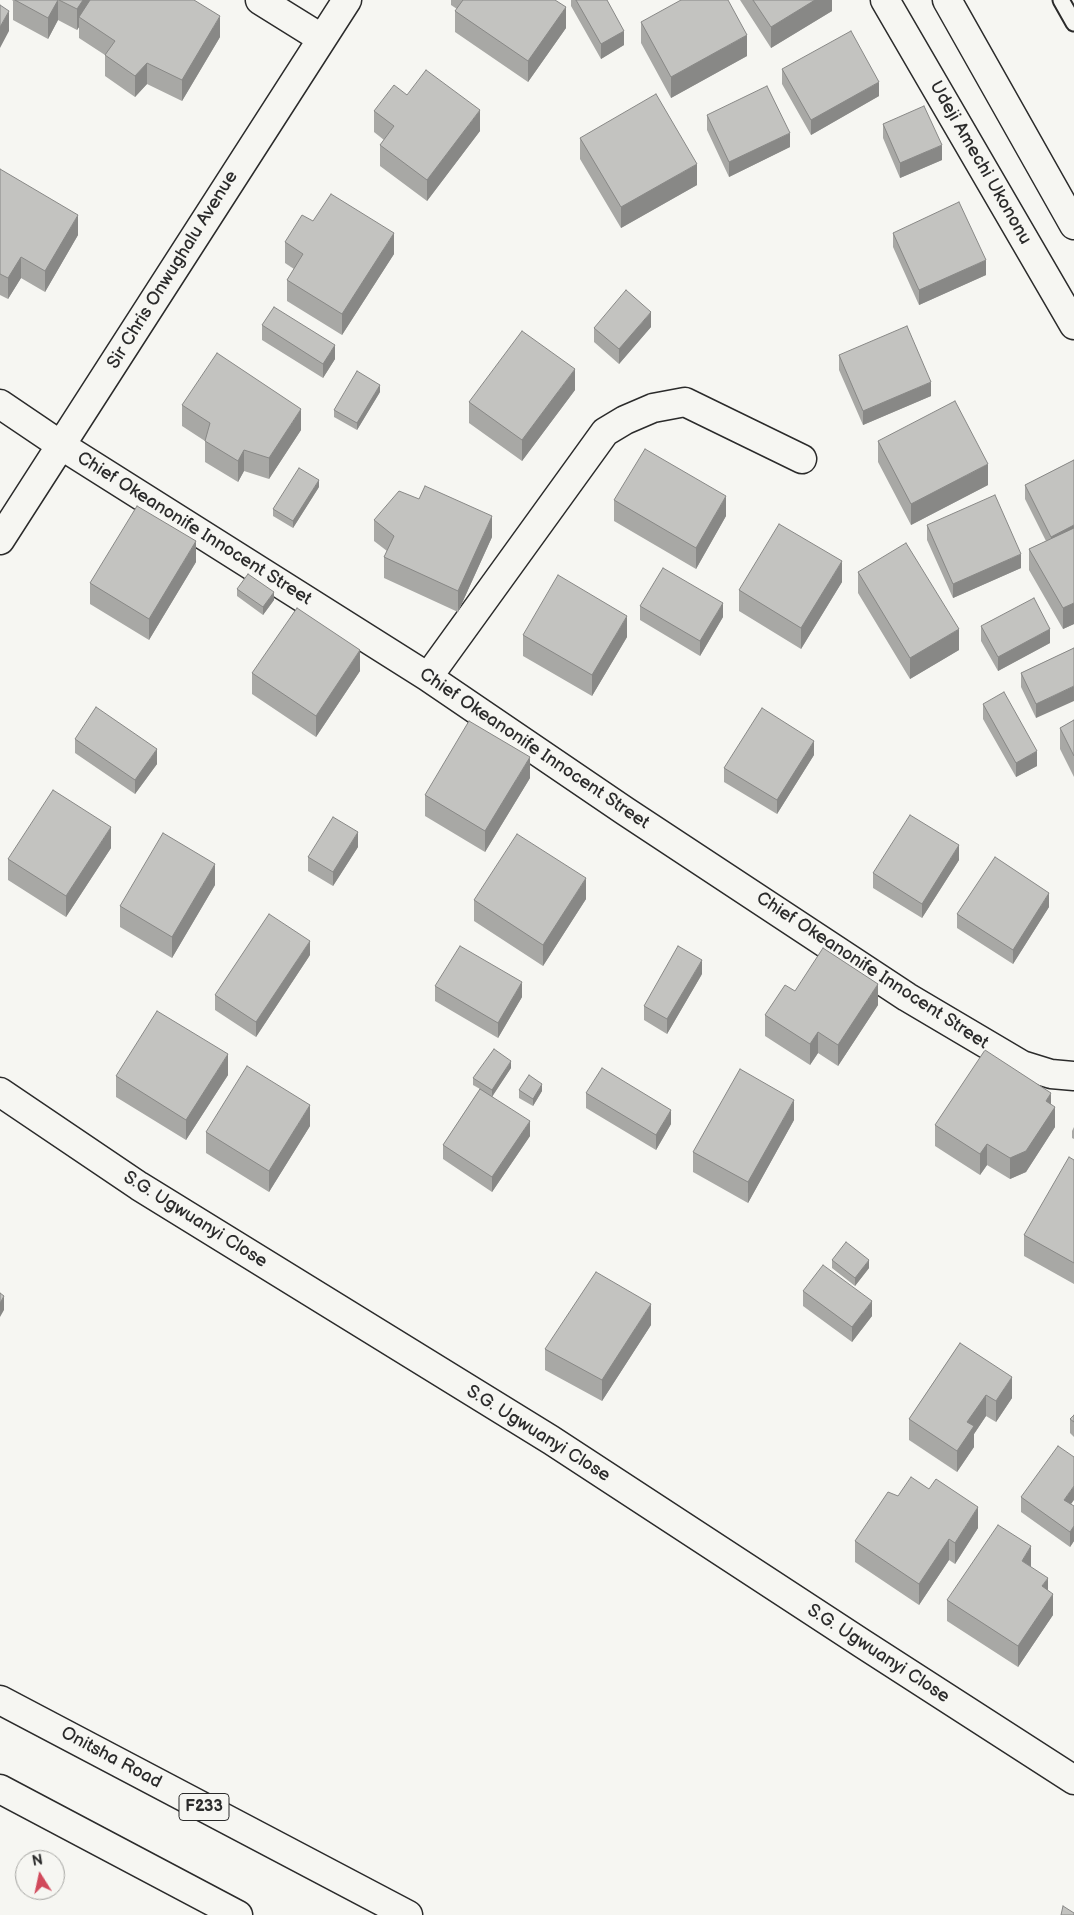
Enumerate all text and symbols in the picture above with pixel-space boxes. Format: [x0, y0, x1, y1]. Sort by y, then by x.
street label: Udeji Amechi Ukononu [924, 77, 1036, 249]
street label: Sir Chris Onwughalu Avenue [103, 167, 243, 373]
street label: Chief Okeanonife Innocent Street [73, 448, 315, 610]
street label: Chief Okeanonife Innocent Street [415, 664, 653, 834]
street label: Chief Okeanonife Innocent Street [752, 888, 992, 1054]
street label: S.G. Ugwuanyi Close [119, 1167, 271, 1273]
street label: S.G. Ugwuanyi Close [462, 1381, 614, 1487]
street label: S.G. Ugwuanyi Close [803, 1600, 953, 1708]
street label: Onitsha Road [57, 1722, 165, 1794]
road number: F233 [179, 1794, 229, 1820]
north arrow [15, 1850, 65, 1900]
text: N [31, 1851, 44, 1870]

